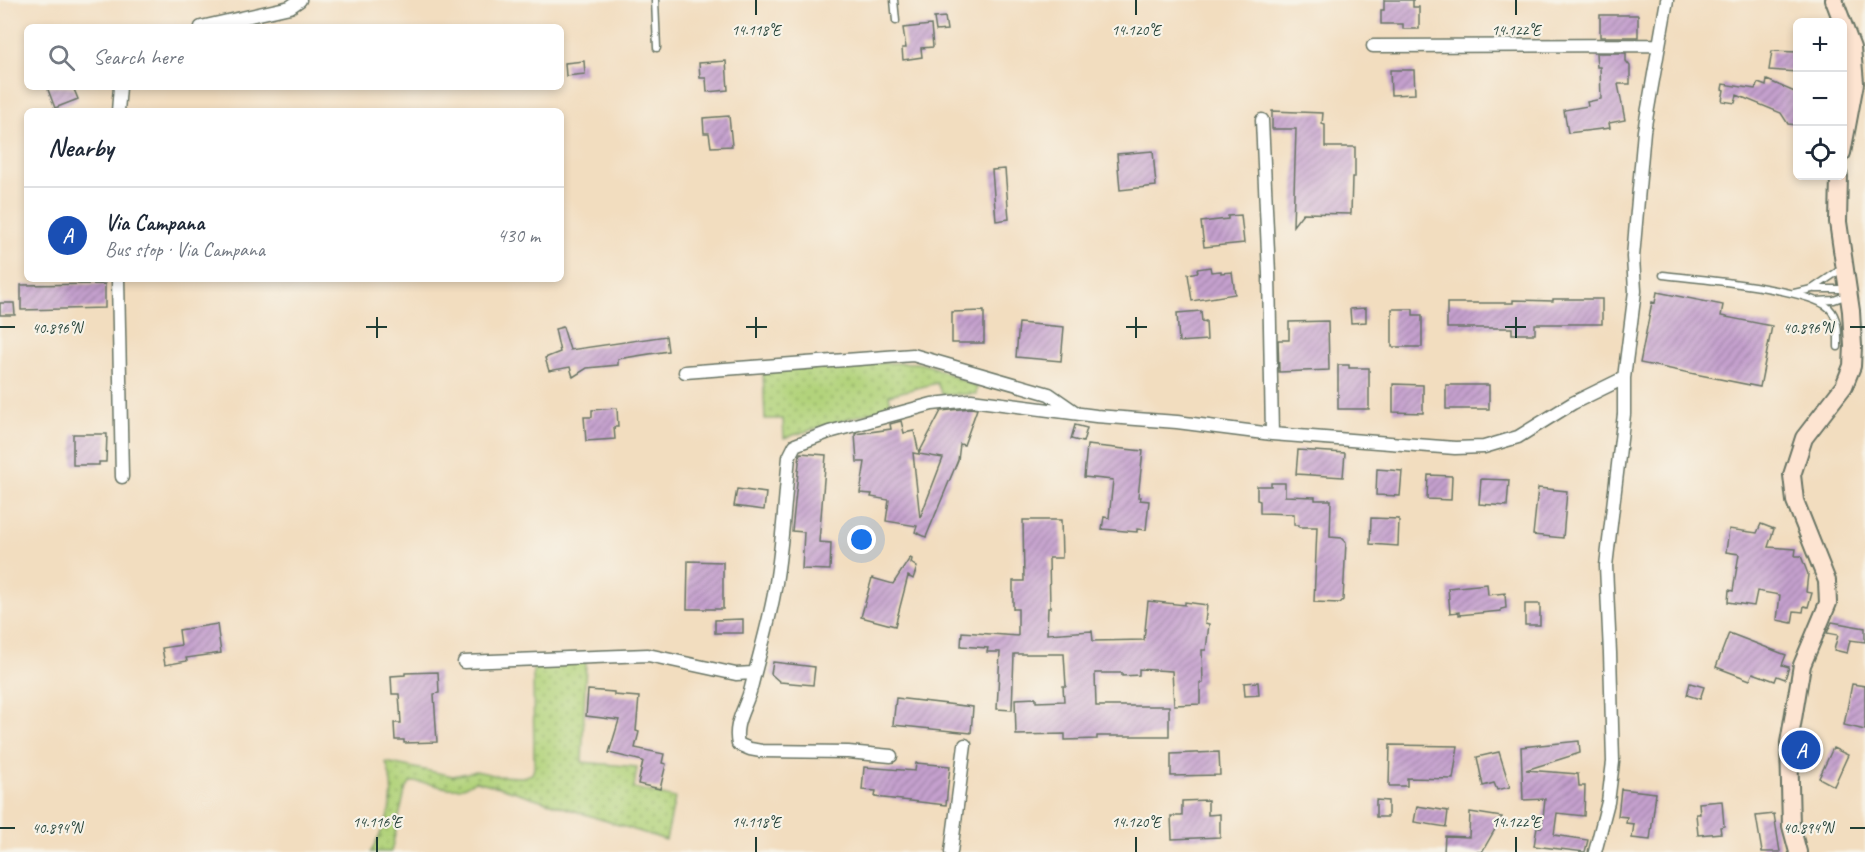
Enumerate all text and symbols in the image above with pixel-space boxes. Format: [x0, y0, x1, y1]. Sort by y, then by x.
map controls [1793, 18, 1847, 180]
button: + [1793, 18, 1847, 72]
text: 14.118°E [732, 21, 783, 40]
text: 14.120°E [1112, 21, 1163, 40]
text: 14.122°E [1492, 21, 1543, 40]
search box [24, 24, 564, 90]
icon: search [45, 41, 78, 74]
text: Search here [93, 43, 183, 71]
button: − [1793, 72, 1847, 126]
button: locate [1793, 126, 1847, 180]
text: Nearby [48, 131, 113, 164]
text: Via Campana [105, 209, 204, 237]
text: A [62, 223, 73, 248]
text: 430 m [497, 223, 540, 248]
text: Bus stop · Via Campana [105, 237, 265, 262]
text: 40.896°N [32, 319, 85, 338]
text: 40.896°N [1783, 319, 1836, 338]
your location [847, 525, 876, 554]
pin: A [1782, 728, 1820, 772]
text: 14.116°E [353, 813, 404, 832]
text: 14.118°E [732, 813, 783, 832]
text: 14.120°E [1112, 813, 1163, 832]
text: 14.122°E [1492, 813, 1543, 832]
text: 40.894°N [32, 819, 85, 838]
text: 40.894°N [1783, 819, 1836, 838]

